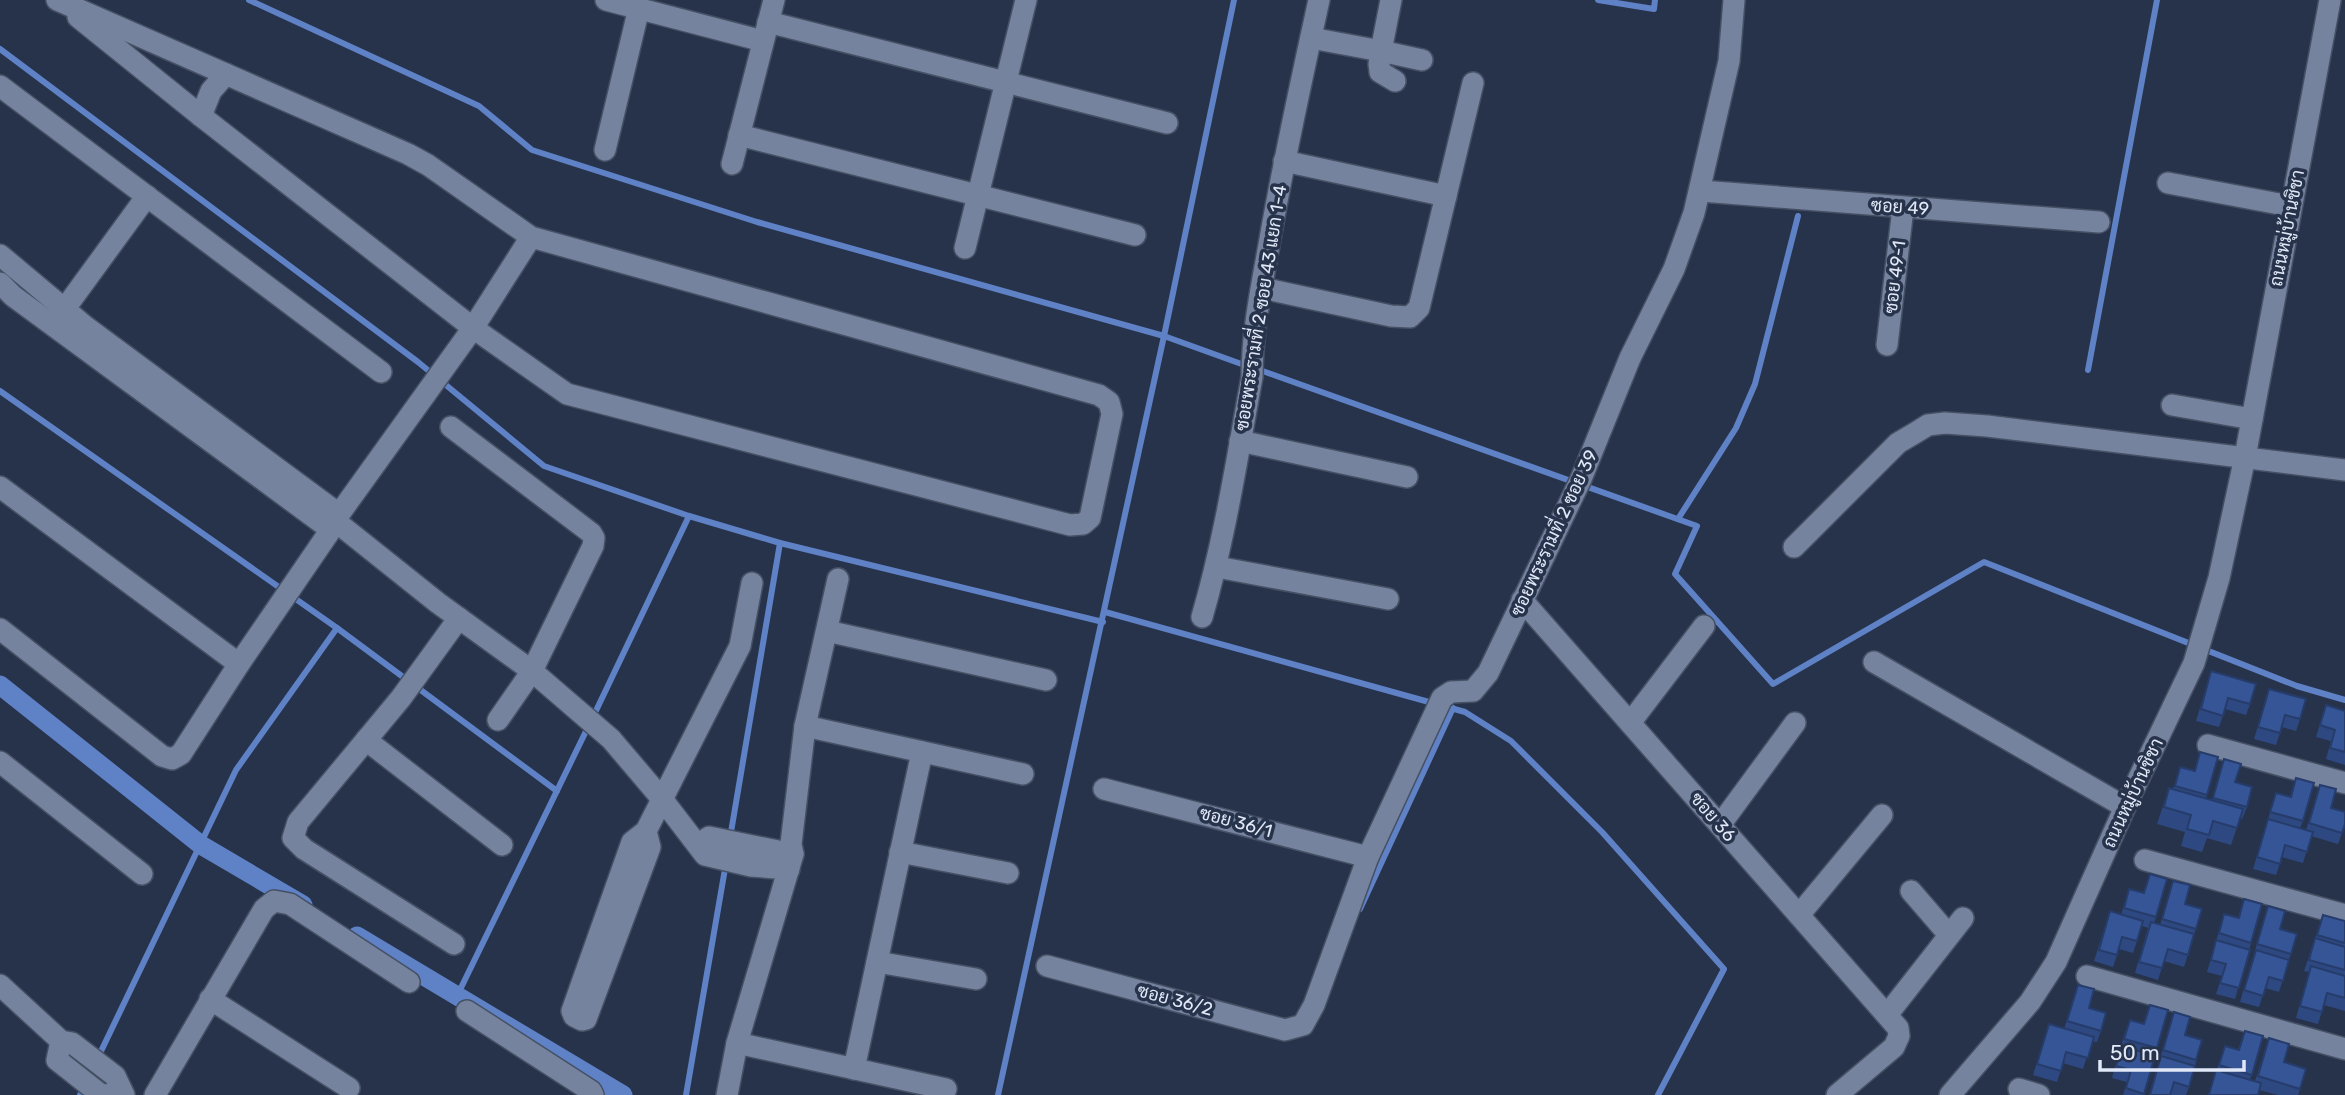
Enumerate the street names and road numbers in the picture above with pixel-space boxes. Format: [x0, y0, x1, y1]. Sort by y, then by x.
street label: ถนนหมู่บ้านชิชา [2264, 168, 2311, 289]
street label: ซอยพระรามที่ 2 ซอย 43 แยก 1-4 [1226, 183, 1291, 433]
street label: ซอย 49 [1870, 194, 1930, 220]
street label: ซอย 49-1 [1880, 239, 1910, 315]
street label: ซอยพระรามที่ 2 ซอย 39 [1501, 444, 1602, 620]
street label: ถนนหมู่บ้านชิชา [2097, 734, 2170, 852]
street label: ซอย 36 [1686, 788, 1740, 846]
street label: ซอย 36/1 [1197, 802, 1275, 842]
street label: ซอย 36/2 [1135, 979, 1215, 1021]

